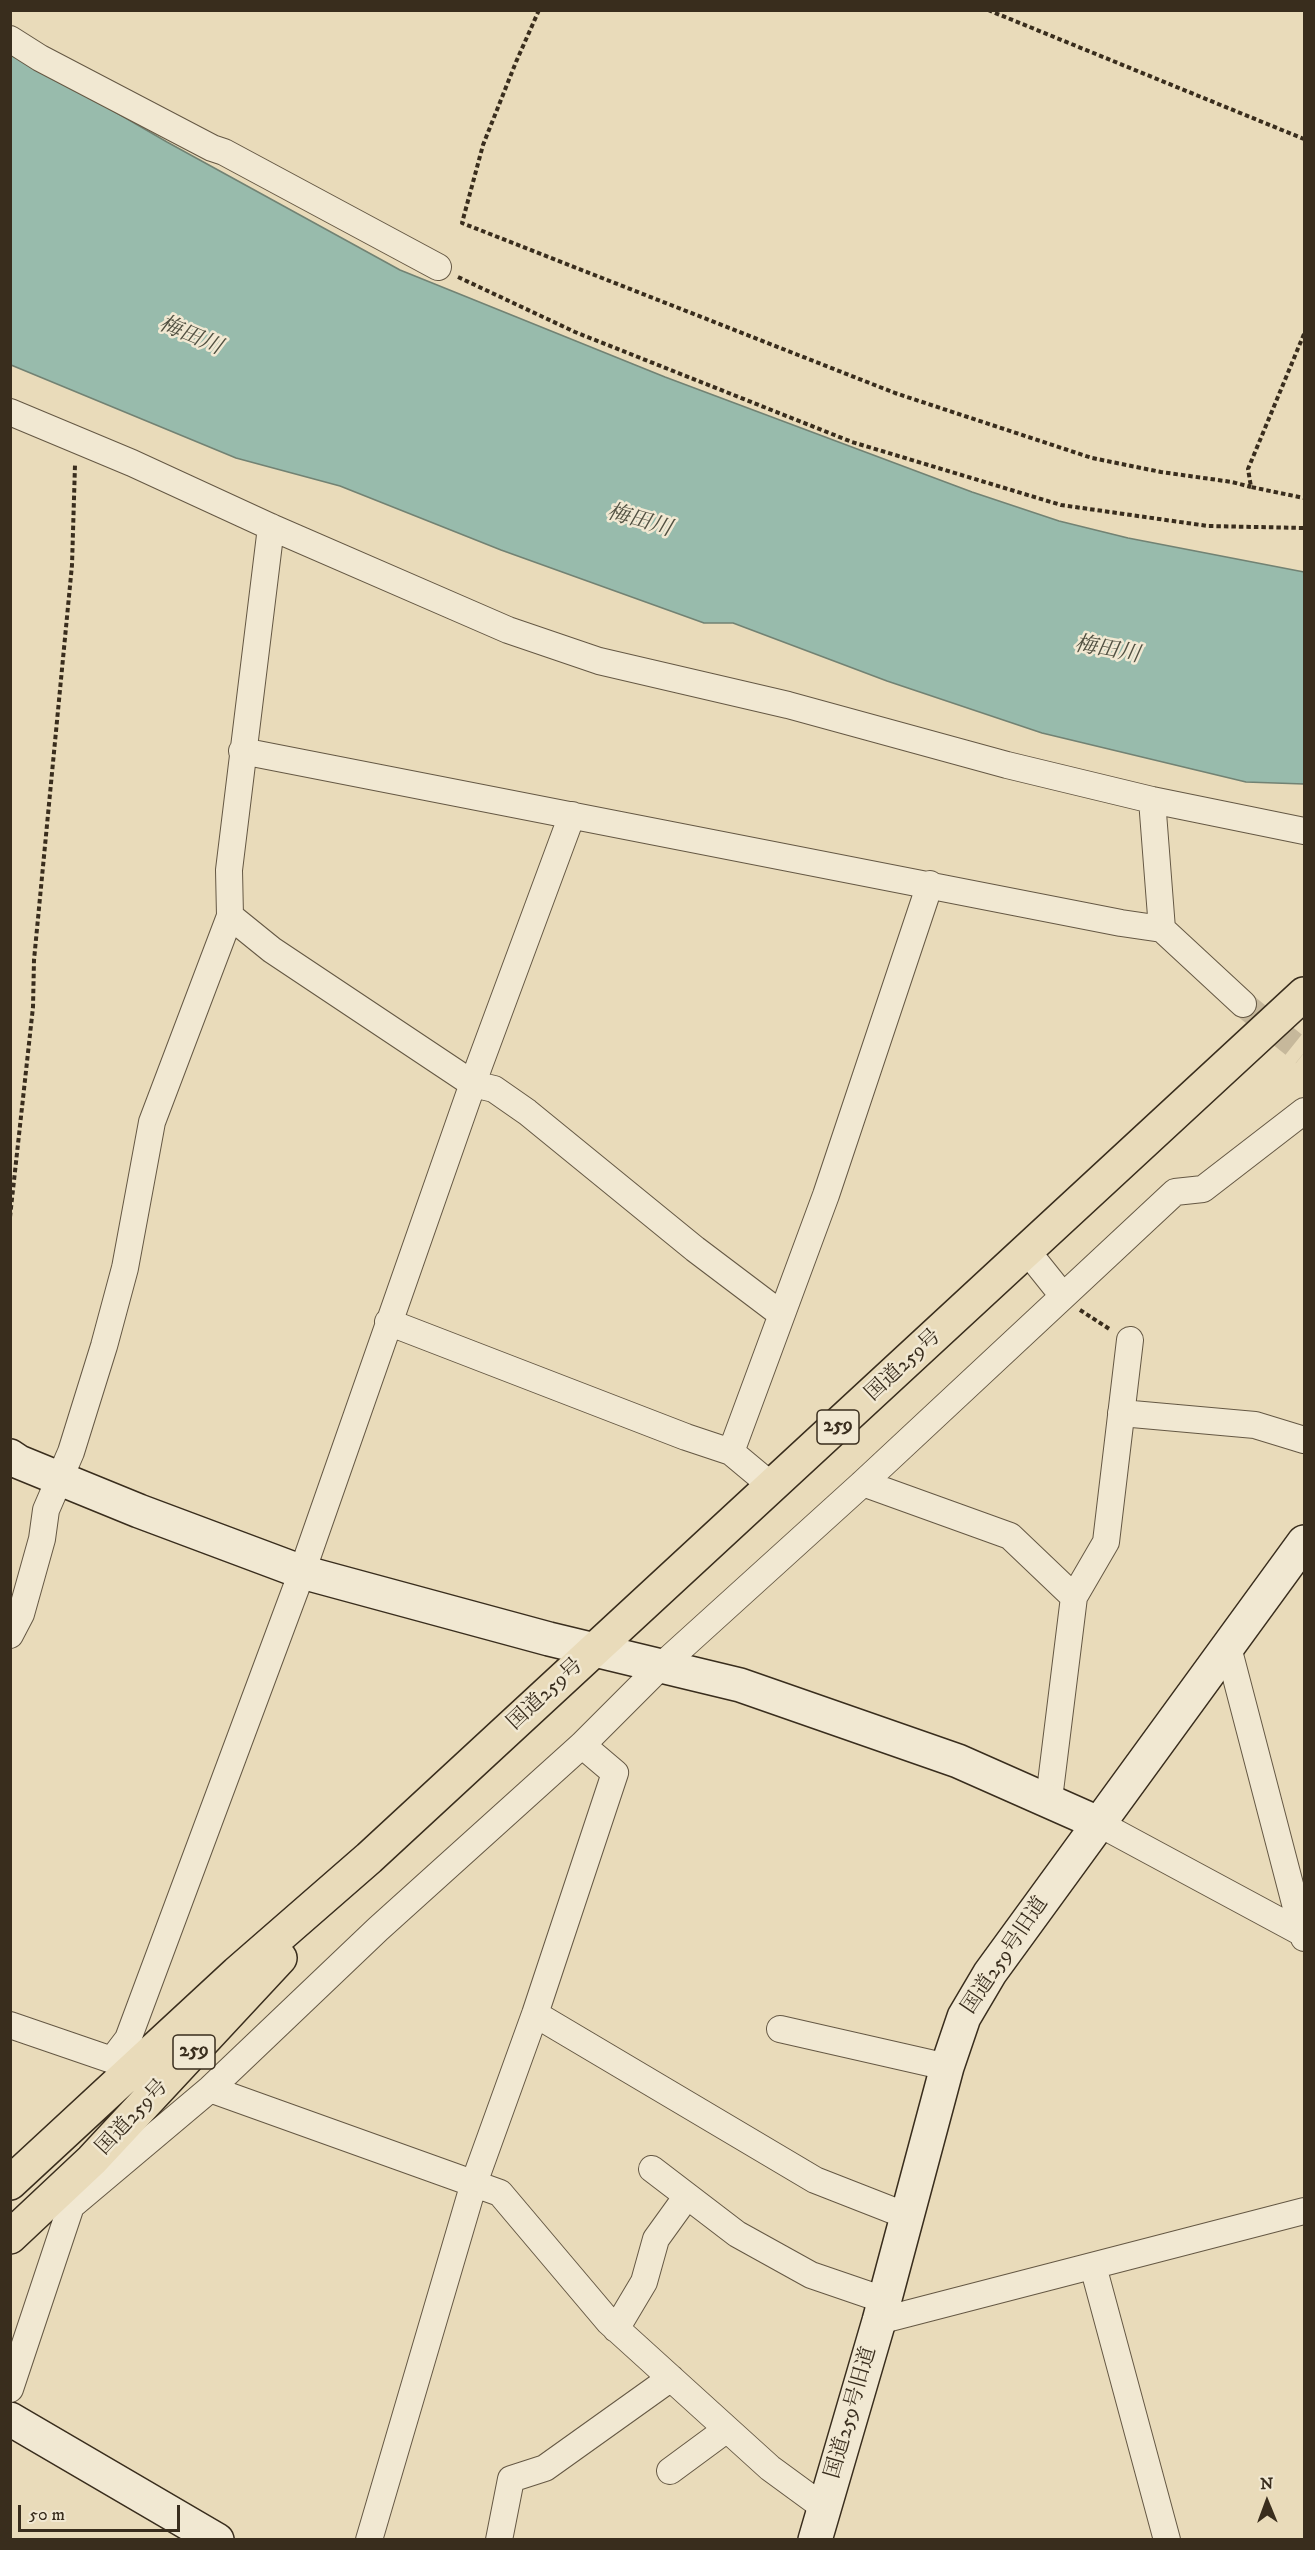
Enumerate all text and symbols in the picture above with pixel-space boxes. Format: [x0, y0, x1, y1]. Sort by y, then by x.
water label: 梅田川 [154, 312, 226, 362]
water label: 梅田川 [604, 500, 674, 544]
water label: 梅田川 [1072, 632, 1142, 670]
street label: 国道259号 [861, 1325, 947, 1407]
road number: 259 [817, 1410, 859, 1444]
street label: 国道259号 [503, 1654, 589, 1736]
street label: 国道259号旧道 [957, 1893, 1055, 2019]
road number: 259 [173, 2035, 215, 2069]
street label: 国道259号 [92, 2075, 174, 2161]
street label: 国道259号旧道 [821, 2344, 883, 2482]
north arrow [1237, 2472, 1297, 2532]
text: N [1260, 2474, 1273, 2494]
scale bar [21, 2493, 183, 2531]
text: 50 m [29, 2504, 65, 2526]

